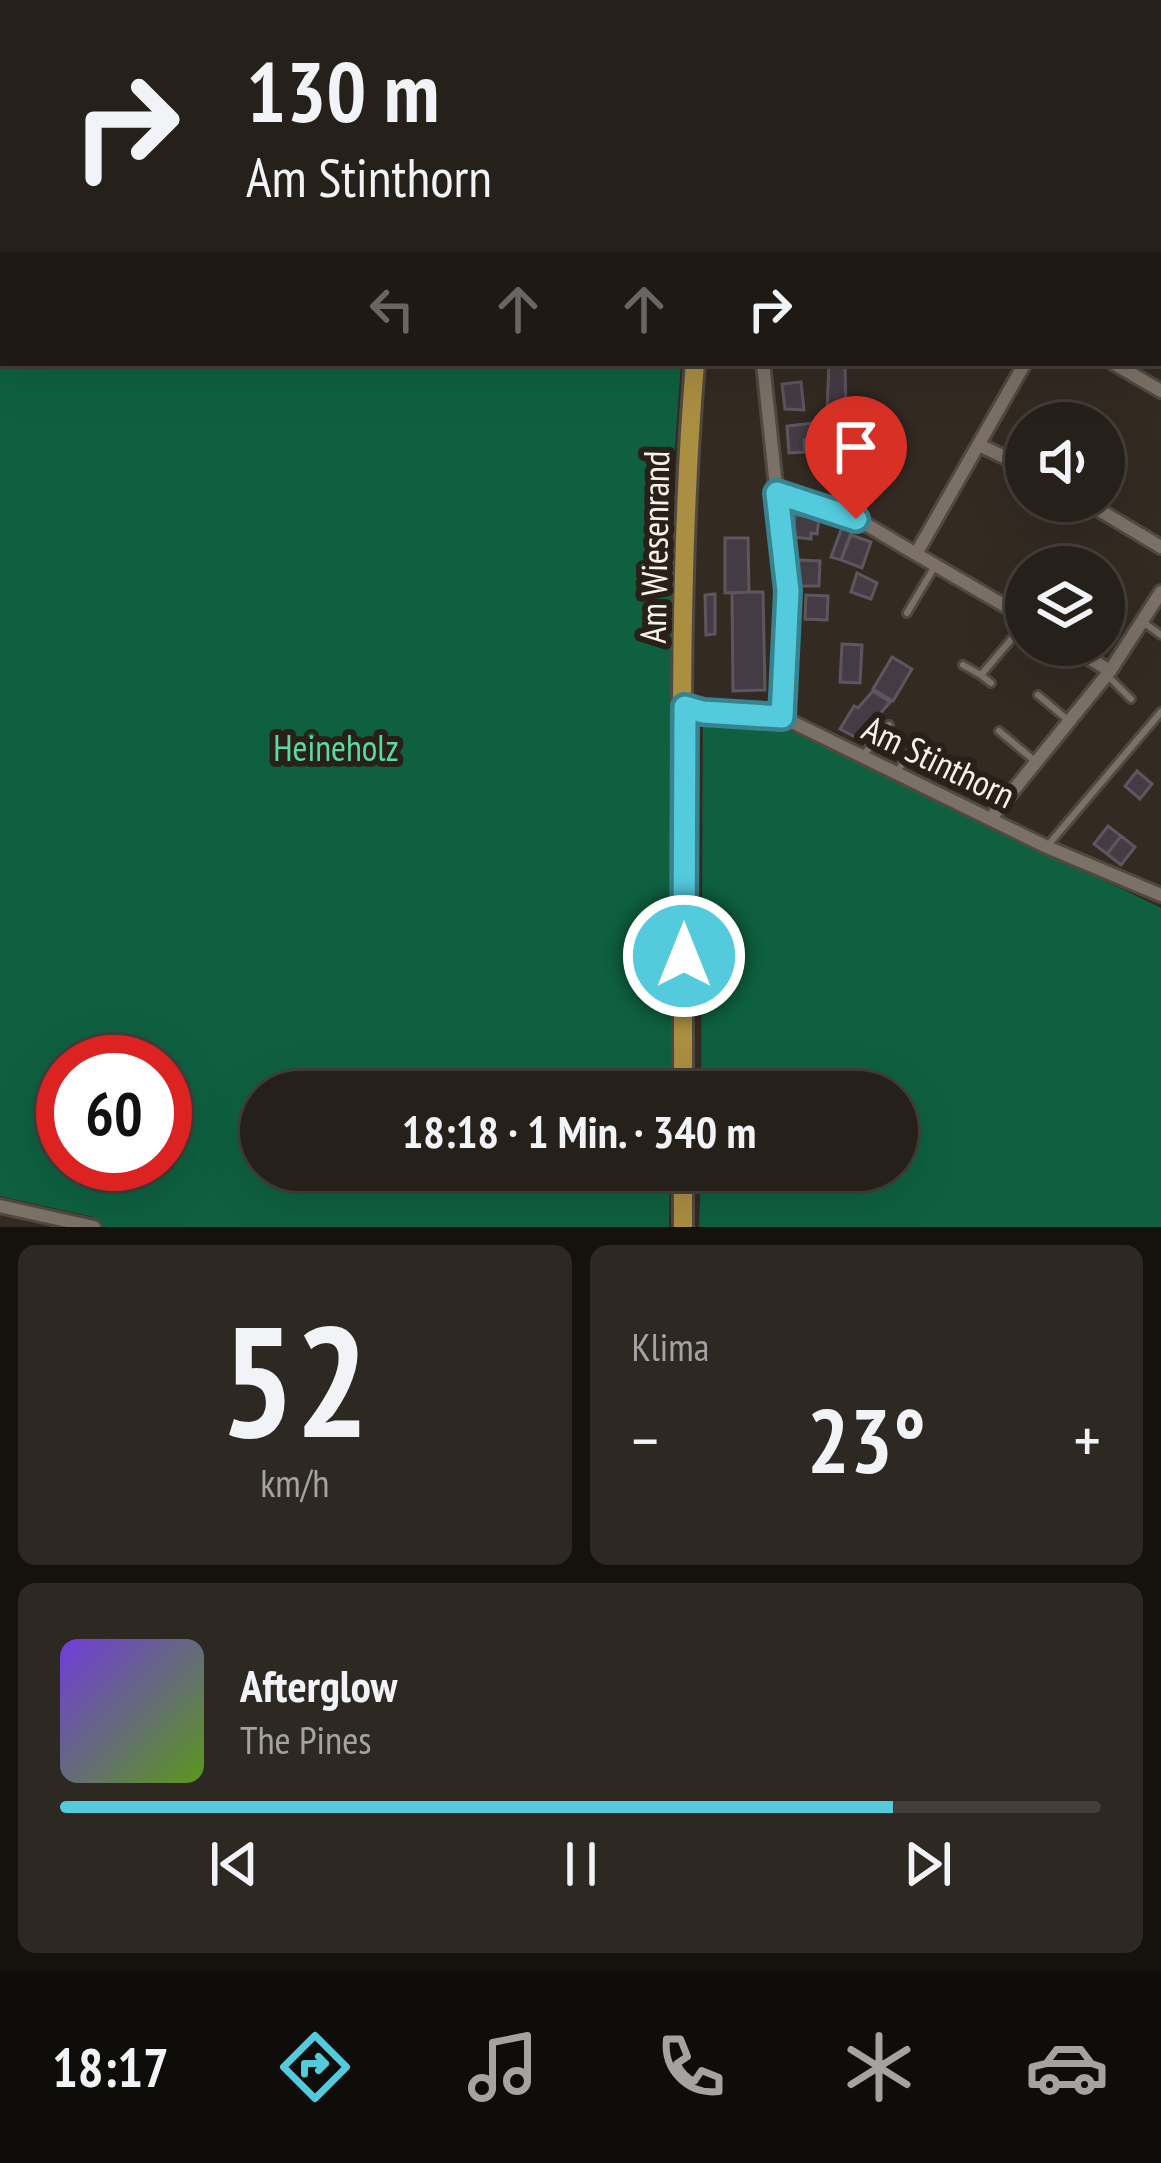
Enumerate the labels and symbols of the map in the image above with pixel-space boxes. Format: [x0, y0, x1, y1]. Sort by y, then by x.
pin [805, 396, 907, 519]
street label: Am Wiesenrand [629, 450, 679, 644]
street label: Am Stinthorn [855, 704, 1023, 818]
park label: Heineholz [273, 724, 399, 771]
position arrow [621, 893, 747, 1019]
speed limit sign: 60 [36, 1035, 192, 1191]

